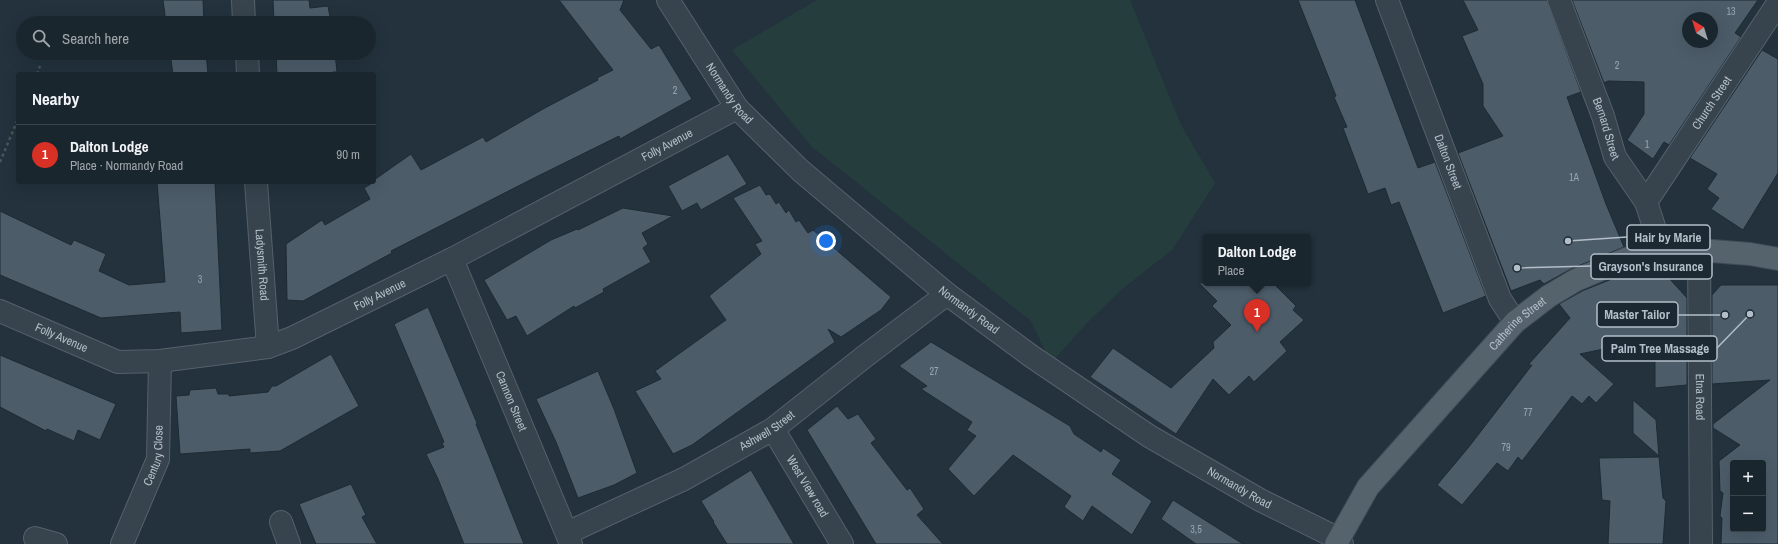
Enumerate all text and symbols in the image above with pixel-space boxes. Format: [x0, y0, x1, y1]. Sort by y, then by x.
house number: 13 [1726, 5, 1736, 18]
north arrow [1682, 12, 1718, 48]
search box [16, 16, 376, 60]
icon: search [30, 27, 52, 49]
text: Search here [62, 28, 129, 49]
house number: 2 [1615, 59, 1620, 72]
street label: Normandy Road [702, 60, 757, 128]
street label: Church Street [1688, 73, 1735, 133]
house number: 2 [673, 84, 678, 97]
text: Nearby [32, 87, 79, 110]
street label: Bernard Street [1589, 95, 1623, 164]
street label: Folly Avenue [639, 125, 696, 165]
street label: Dalton Street [1430, 132, 1466, 192]
text: Dalton Lodge [70, 136, 149, 157]
house number: 1 [1645, 138, 1650, 151]
text: 1 [42, 146, 48, 163]
text: 90 m [336, 146, 360, 163]
text: Place · Normandy Road [70, 157, 183, 174]
house number: 1A [1569, 171, 1580, 184]
callout: Hair by Marie [1627, 225, 1710, 250]
street label: Ladysmith Road [251, 228, 273, 301]
text: Hair by Marie [1635, 229, 1702, 246]
your location [816, 231, 836, 251]
popup [1203, 234, 1311, 286]
text: Dalton Lodge [1218, 241, 1296, 262]
callout: Grayson's Insurance [1591, 254, 1712, 279]
text: Grayson's Insurance [1598, 258, 1704, 275]
text: Place [1218, 262, 1244, 279]
house number: 3 [198, 273, 203, 286]
street label: Folly Avenue [351, 275, 408, 314]
street label: Normandy Road [935, 282, 1002, 338]
street label: Catherine Street [1485, 293, 1549, 354]
pin: 1 [1244, 299, 1270, 332]
callout: Master Tailor [1597, 302, 1678, 327]
text: Master Tailor [1604, 306, 1671, 323]
street label: Folly Avenue [33, 319, 90, 356]
callout: Palm Tree Massage [1602, 336, 1717, 361]
text: Palm Tree Massage [1611, 340, 1709, 357]
house number: 27 [929, 365, 939, 378]
street label: Cannon Street [492, 369, 531, 434]
street label: Etna Road [1692, 374, 1708, 420]
house number: 77 [1523, 406, 1533, 419]
street label: Ashwell Street [736, 407, 798, 455]
street label: Century Close [140, 425, 167, 488]
house number: 79 [1501, 441, 1511, 454]
street label: West View road [783, 453, 832, 520]
map controls [1730, 460, 1766, 532]
button: + [1730, 460, 1766, 496]
street label: Normandy Road [1204, 463, 1274, 512]
button: − [1730, 496, 1766, 532]
house number: 3,5 [1190, 523, 1202, 536]

